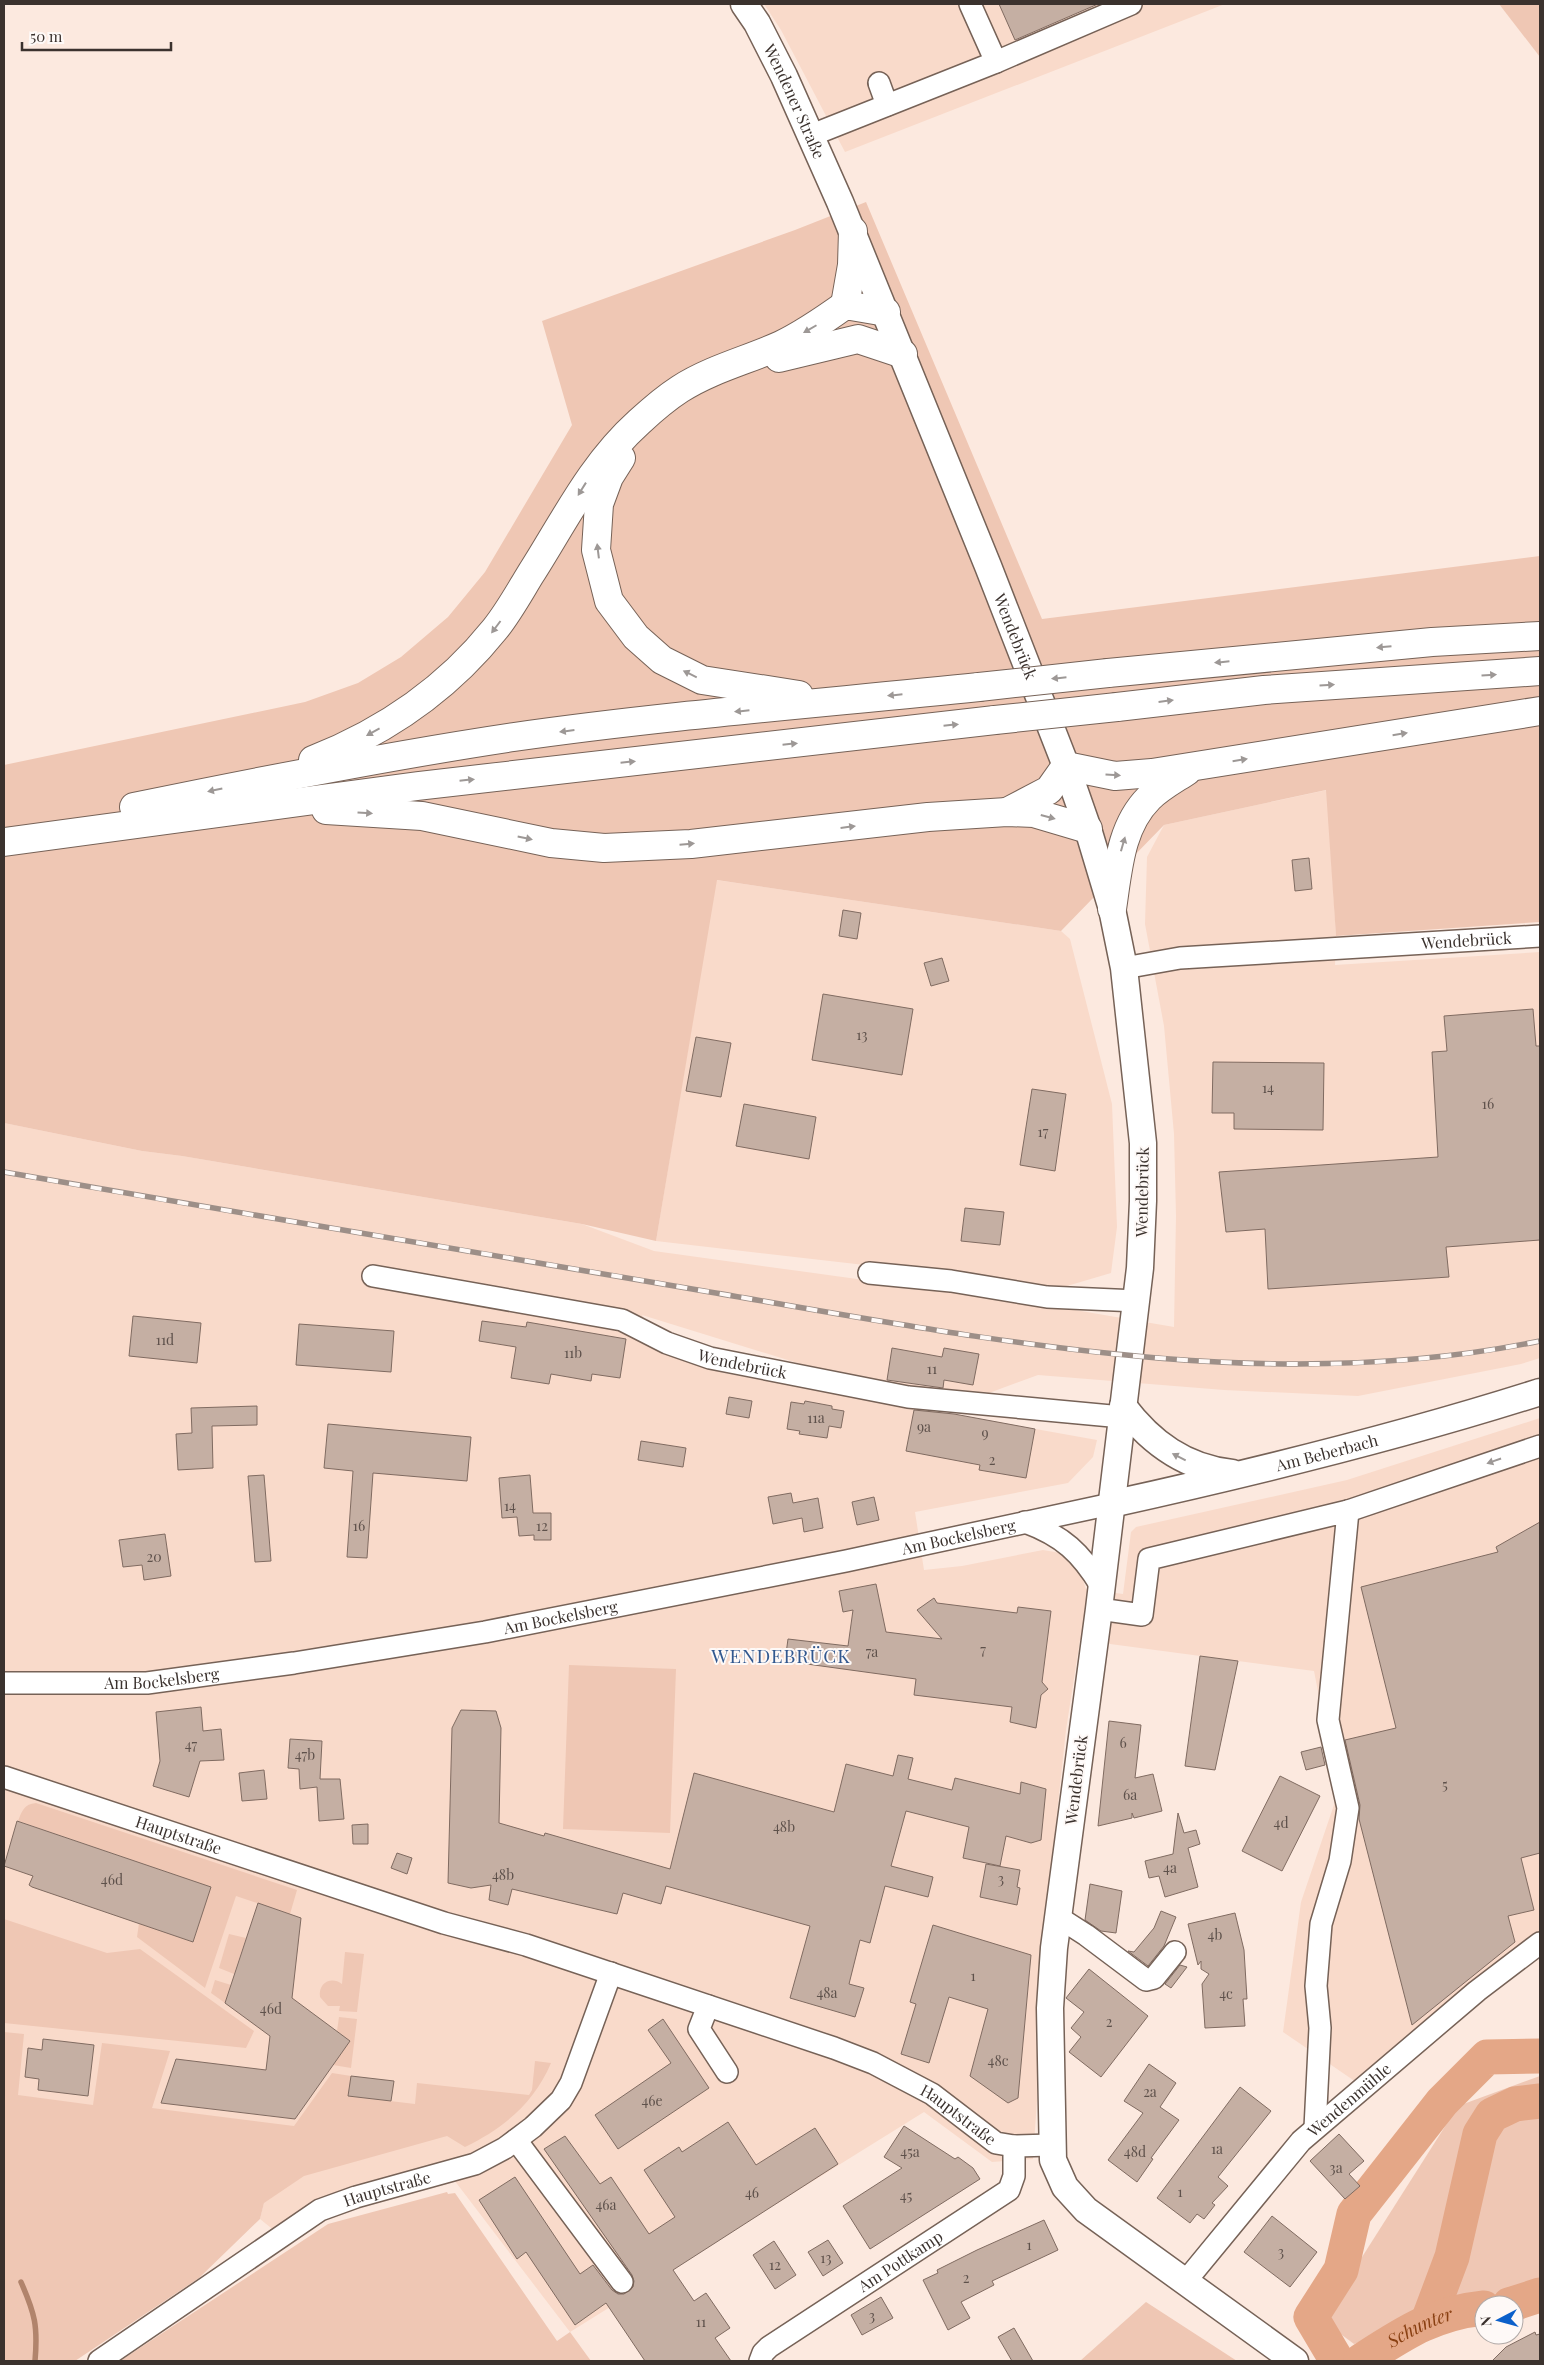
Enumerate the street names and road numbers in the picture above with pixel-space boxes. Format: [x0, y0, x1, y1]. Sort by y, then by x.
street label: Wendener Straße [759, 39, 830, 162]
street label: Wendebrück [989, 589, 1042, 682]
street label: Wendebrück [1420, 927, 1513, 953]
street label: Wendebrück [1130, 1146, 1153, 1238]
street label: Wendebrück [694, 1343, 789, 1383]
street label: Am Beberbach [1273, 1429, 1381, 1476]
street label: Am Bockelsberg [899, 1514, 1018, 1559]
street label: Am Bockelsberg [501, 1595, 620, 1638]
street label: Am Bockelsberg [103, 1662, 221, 1693]
street label: Wendebrück [1059, 1734, 1091, 1827]
street label: Hauptstraße [133, 1810, 225, 1859]
street label: Wendenmühle [1302, 2058, 1395, 2142]
street label: Hauptstraße [917, 2079, 1001, 2149]
street label: Hauptstraße [340, 2166, 433, 2211]
street label: Am Pottkamp [853, 2225, 946, 2297]

